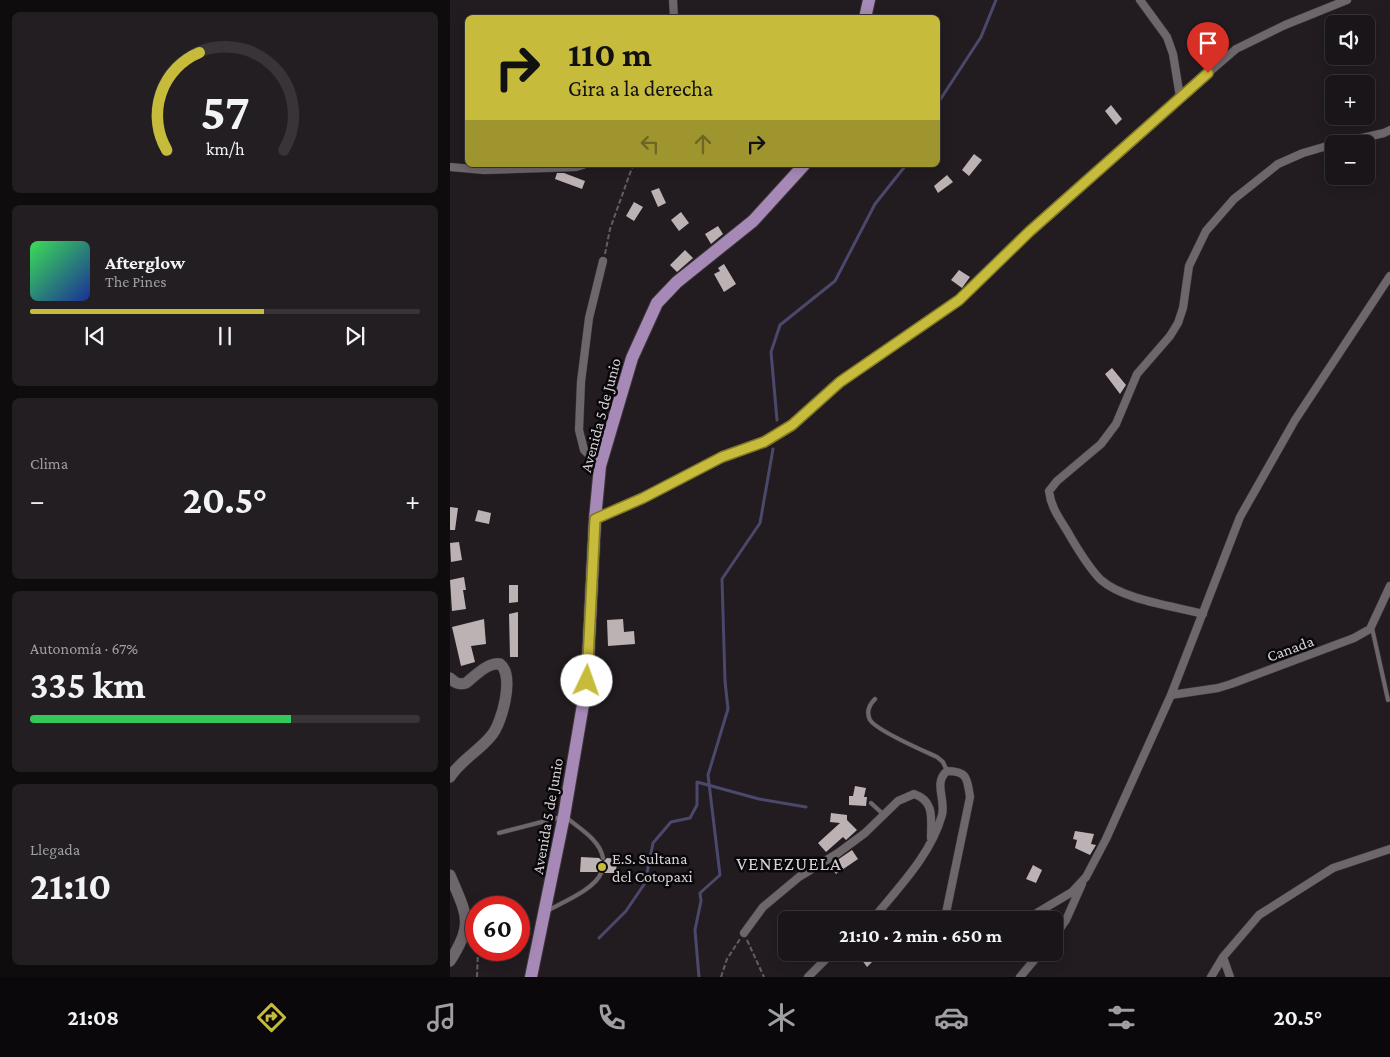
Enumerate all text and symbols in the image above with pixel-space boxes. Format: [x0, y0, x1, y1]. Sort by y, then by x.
map controls [1325, 15, 1375, 185]
button: sound [1325, 15, 1375, 65]
pin [1187, 22, 1229, 73]
icon: arrive [1194, 29, 1222, 57]
icon: right [485, 35, 550, 100]
text: 110 m [568, 35, 652, 74]
button: + [1325, 75, 1375, 125]
text: Gira a la derecha [568, 76, 713, 101]
text: 57 [200, 82, 250, 140]
icon: left [636, 130, 664, 158]
icon: ahead [689, 130, 717, 158]
icon: right [742, 130, 770, 158]
button: − [1325, 135, 1375, 185]
text: km/h [206, 139, 245, 159]
text: Afterglow [105, 252, 185, 273]
text: The Pines [105, 273, 166, 290]
icon: previous [81, 322, 109, 350]
icon: pause [211, 322, 239, 350]
icon: next [341, 322, 369, 350]
street label: Avenida 5 de Junio [577, 356, 625, 474]
text: Clima [30, 455, 68, 472]
text: 20.5° [183, 479, 267, 521]
text: − [30, 485, 45, 516]
text: + [405, 485, 420, 516]
street label: Canada [1264, 632, 1316, 665]
text: Autonomía · 67% [30, 640, 138, 657]
position arrow [560, 654, 612, 706]
text: 335 km [30, 664, 146, 706]
street label: Avenida 5 de Junio [529, 757, 567, 876]
text: Llegada [30, 841, 80, 858]
place label: E.S. Sultana del Cotopaxi [612, 850, 693, 886]
district label: VENEZUELA [736, 853, 842, 874]
marker: E.S. Sultana del Cotopaxi [596, 861, 608, 873]
text: 21:10 [30, 865, 111, 907]
speed limit sign: 60 [465, 896, 530, 961]
text: 21:10 · 2 min · 650 m [839, 925, 1002, 946]
icon: directions [254, 1000, 289, 1035]
icon: music [424, 1000, 459, 1035]
icon: phone [594, 1000, 629, 1035]
icon: climate [764, 1000, 799, 1035]
icon: car [934, 1000, 969, 1035]
icon: filters [1104, 1000, 1139, 1035]
text: 21:08 [67, 1005, 119, 1030]
text: 20.5° [1273, 1005, 1322, 1030]

